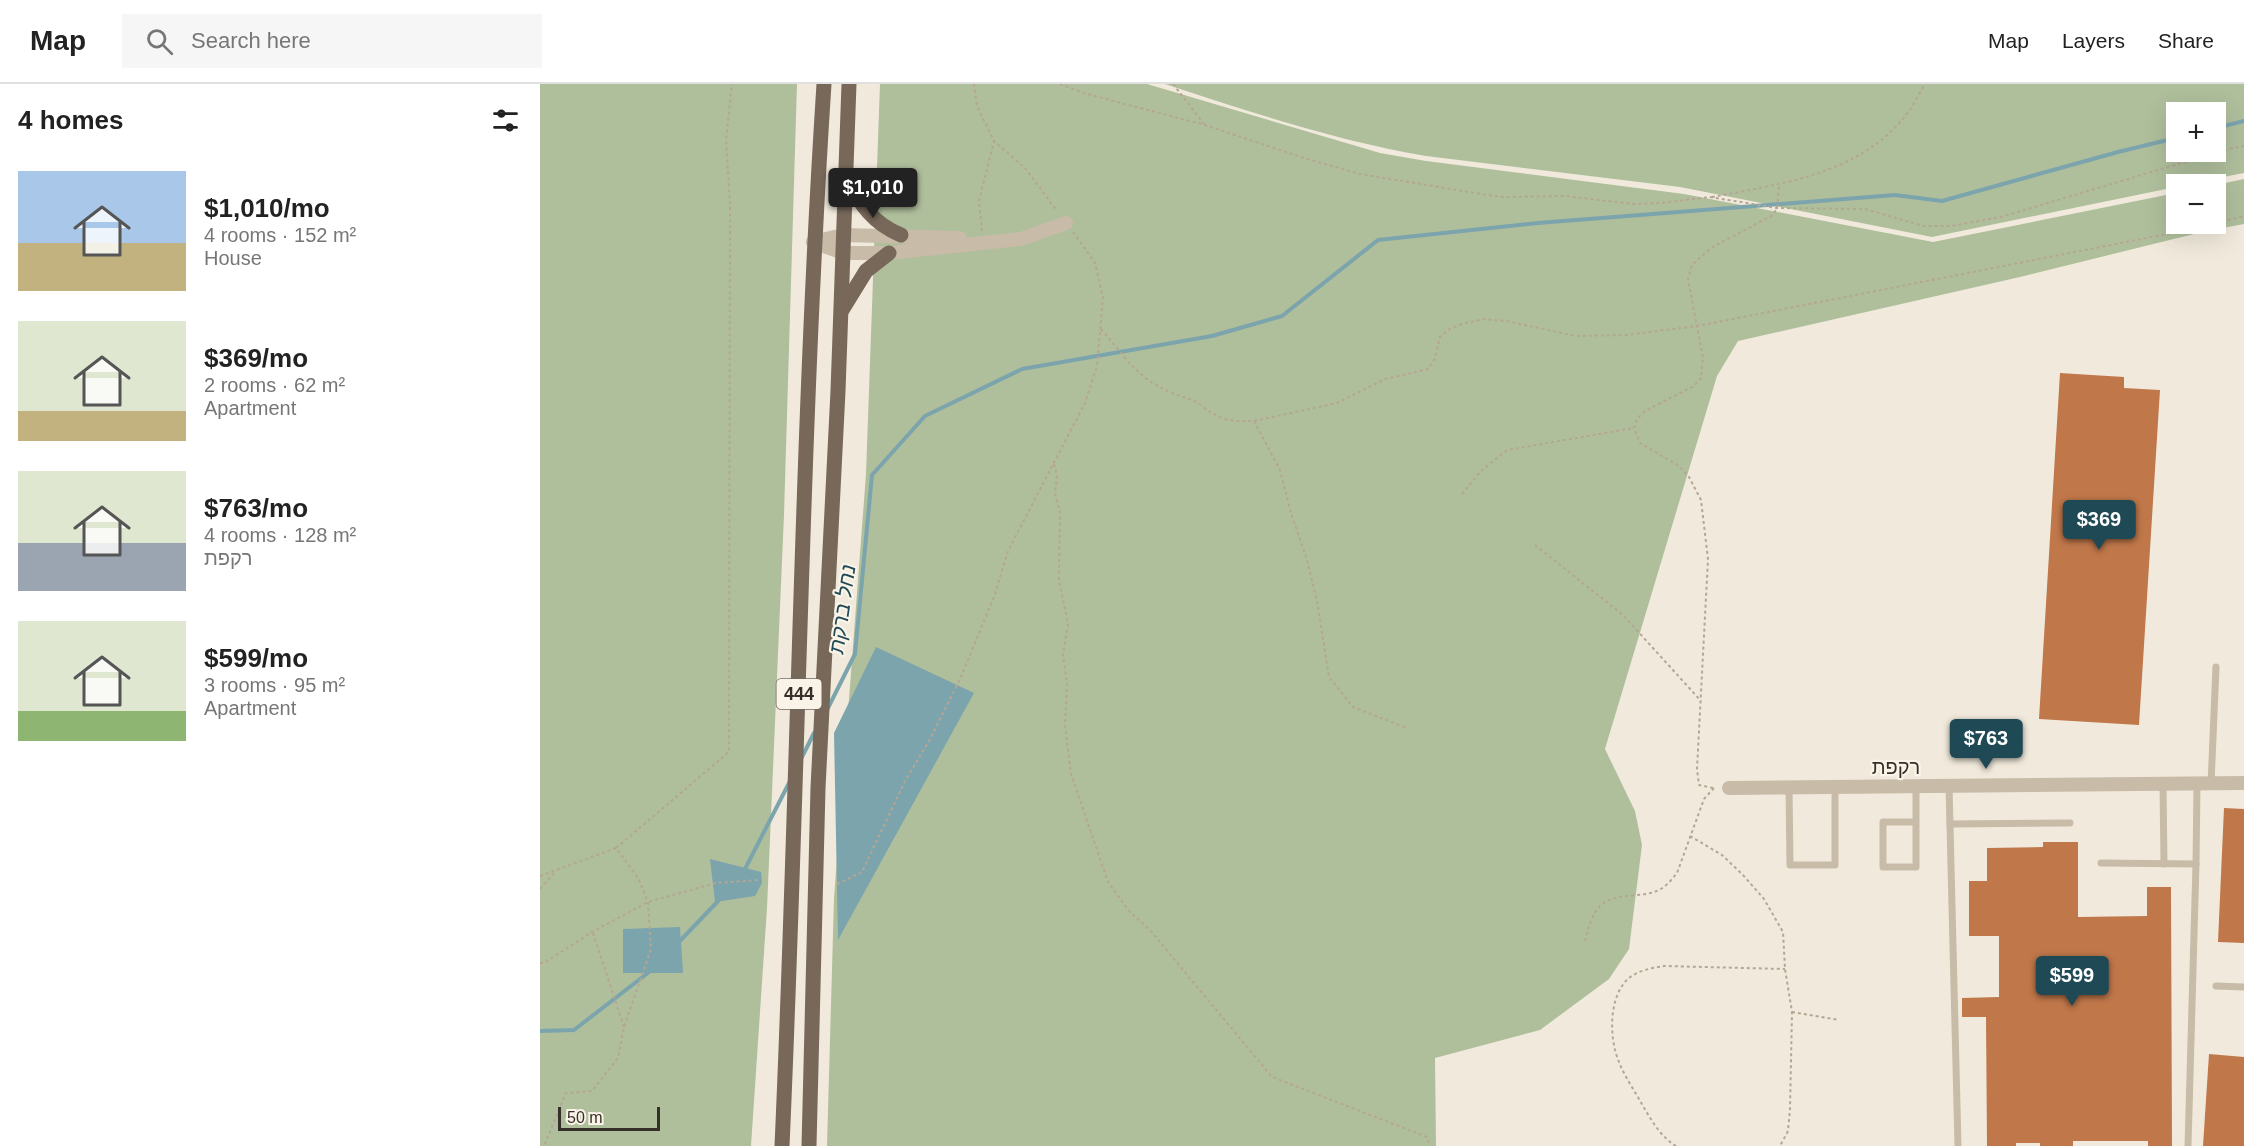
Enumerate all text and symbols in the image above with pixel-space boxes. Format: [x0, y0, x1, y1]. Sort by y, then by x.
search box [122, 14, 542, 68]
text: Map [30, 25, 86, 56]
icon: search [143, 25, 176, 58]
text: Search here [191, 28, 311, 53]
text: Map [1988, 29, 2029, 52]
text: Layers [2062, 29, 2125, 52]
text: Share [2158, 29, 2214, 52]
map controls [2166, 102, 2226, 234]
button: + [2166, 102, 2226, 162]
icon: filters [489, 104, 522, 137]
text: 4 homes [18, 105, 124, 135]
pin: $1,010 [824, 168, 922, 219]
button: − [2166, 174, 2226, 234]
text: $1,010 [842, 176, 904, 198]
text: $1,010/mo [204, 193, 330, 223]
icon: home [66, 195, 138, 267]
text: 4 rooms · 152 m² [204, 224, 356, 246]
text: House [204, 247, 262, 269]
text: $369/mo [204, 343, 308, 373]
icon: home [66, 345, 138, 417]
text: 2 rooms · 62 m² [204, 374, 345, 396]
text: Apartment [204, 397, 296, 419]
text: $763/mo [204, 493, 308, 523]
icon: home [66, 495, 138, 567]
pin: $369 [2063, 500, 2135, 551]
text: $369 [2077, 508, 2121, 530]
text: 4 rooms · 128 m² [204, 524, 356, 546]
text: רקפת [204, 547, 253, 569]
water label: נחל ברקת [824, 563, 860, 656]
text: $599/mo [204, 643, 308, 673]
icon: home [66, 645, 138, 717]
text: 3 rooms · 95 m² [204, 674, 345, 696]
road number: 444 [776, 679, 822, 709]
text: Apartment [204, 697, 296, 719]
pin: $763 [1950, 719, 2022, 770]
text: $763 [1964, 727, 2008, 749]
street label: רקפת [1872, 756, 1920, 778]
pin: $599 [2036, 956, 2108, 1007]
text: $599 [2050, 964, 2094, 986]
scale bar [558, 1104, 660, 1132]
text: 50 m [567, 1109, 603, 1126]

